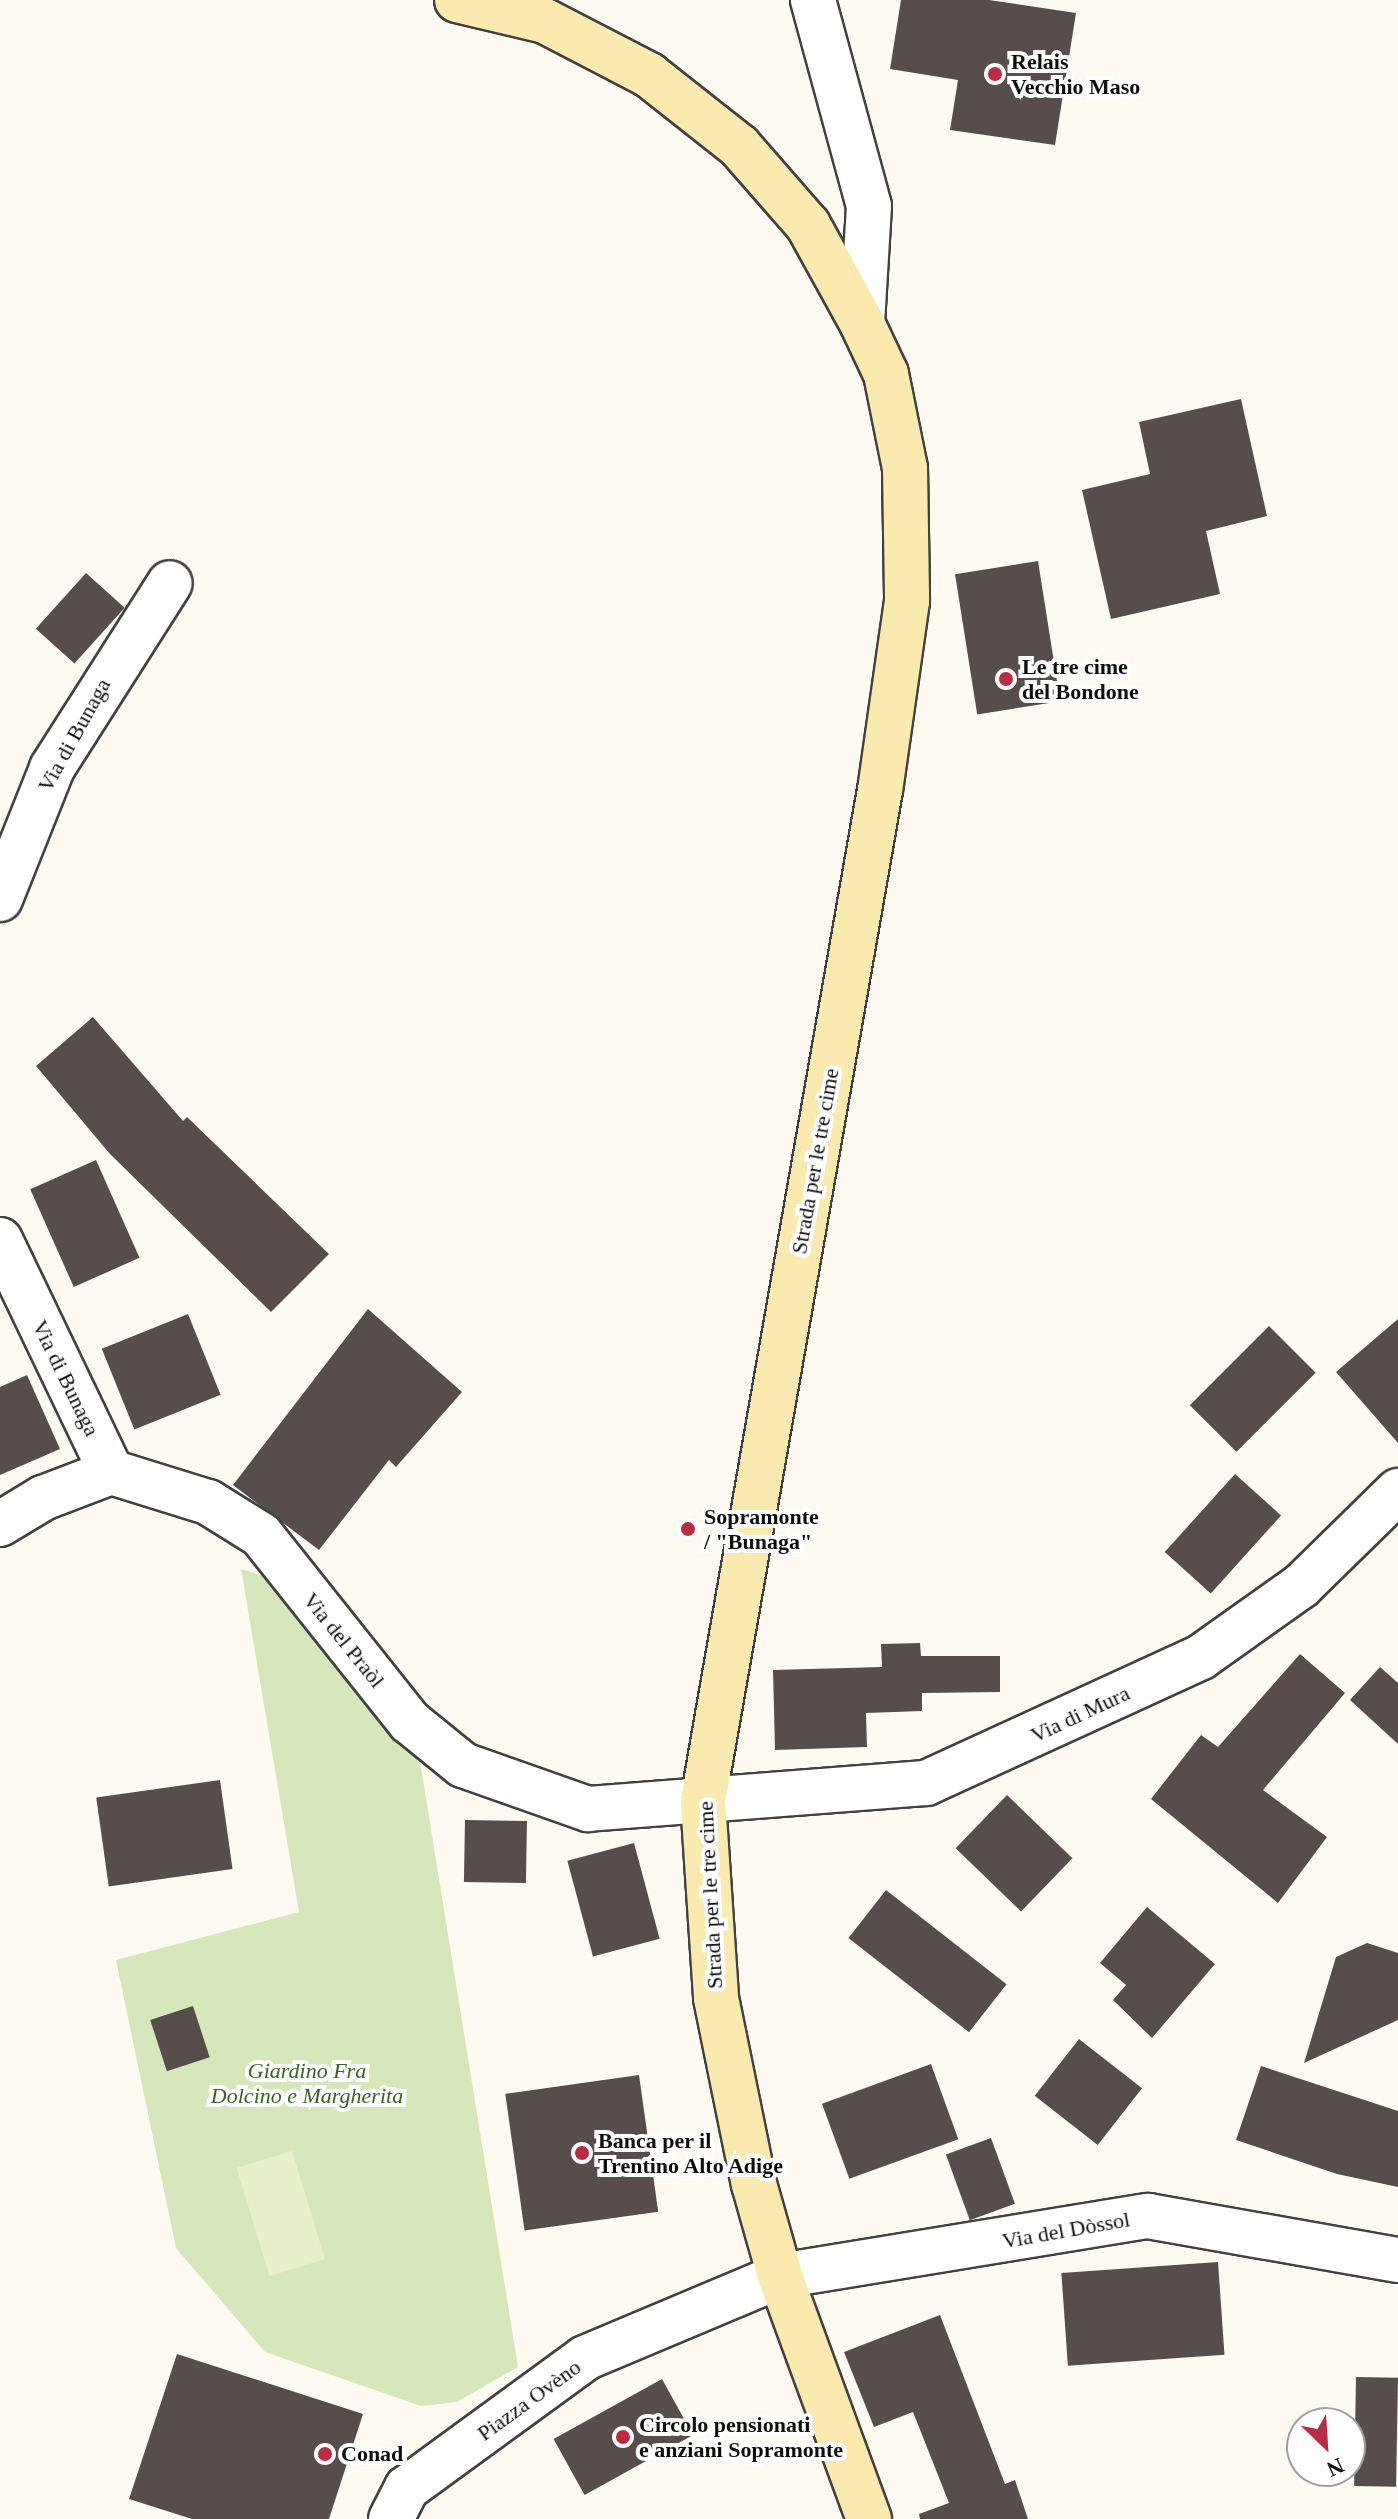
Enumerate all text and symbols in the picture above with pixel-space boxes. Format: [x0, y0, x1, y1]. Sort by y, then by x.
place label: Relais Vecchio Maso [1011, 48, 1140, 100]
marker: Relais Vecchio Maso [986, 65, 1004, 83]
place label: Le tre cime del Bondone [1022, 653, 1139, 704]
marker: Le tre cime del Bondone [997, 670, 1015, 688]
street label: Via di Bunaga [32, 674, 116, 796]
street label: Strada per le tre cime [786, 1066, 844, 1256]
street label: Via di Bunaga [27, 1316, 105, 1440]
place label: Sopramonte / "Bunaga" [704, 1503, 819, 1554]
marker: Sopramonte / "Bunaga" [679, 1520, 697, 1538]
street label: Via del Praòl [298, 1587, 390, 1693]
street label: Via di Mura [1026, 1680, 1134, 1748]
street label: Strada per le tre cime [692, 1800, 728, 1990]
park label: Giardino Fra Dolcino e Margherita [211, 2057, 403, 2108]
place label: Banca per il Trentino Alto Adige [598, 2127, 785, 2178]
marker: Banca per il Trentino Alto Adige [573, 2144, 591, 2162]
street label: Via del Dòssol [1000, 2206, 1132, 2254]
street label: Piazza Ovèno [472, 2354, 586, 2446]
north arrow [1286, 2407, 1366, 2487]
place label: Circolo pensionati e anziani Sopramonte [639, 2411, 843, 2462]
marker: Circolo pensionati e anziani Sopramonte [614, 2428, 632, 2446]
place label: Conad [341, 2441, 403, 2467]
marker: Conad [316, 2445, 334, 2463]
text: N [1323, 2453, 1348, 2482]

